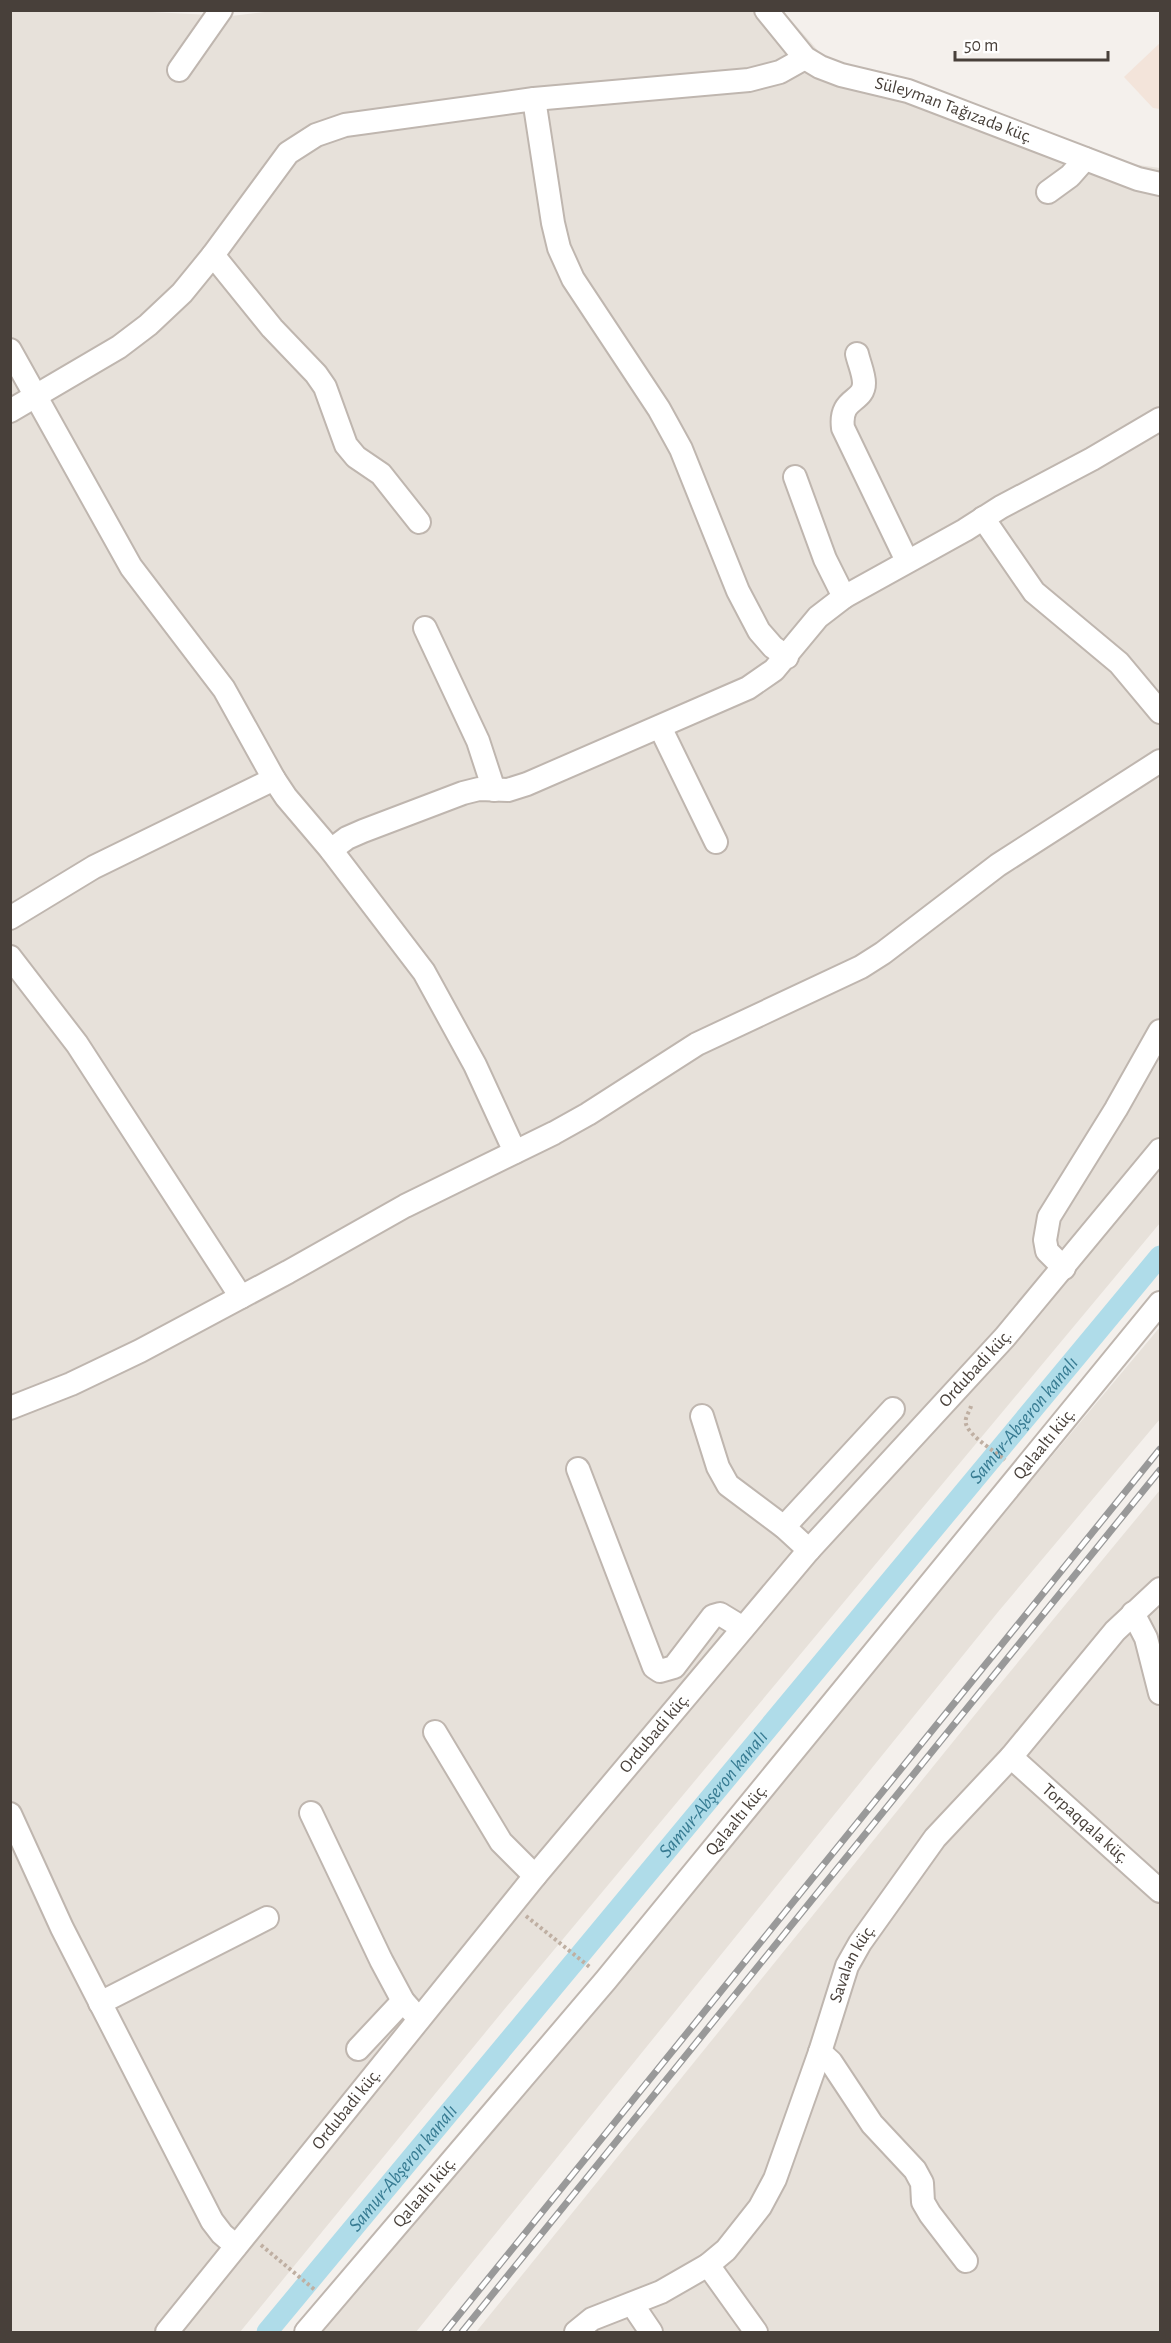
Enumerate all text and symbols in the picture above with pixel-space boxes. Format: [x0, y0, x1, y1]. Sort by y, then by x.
scale bar [955, 24, 1108, 62]
text: 50 m [964, 37, 998, 55]
street label: Süleyman Tağızadə küç. [873, 74, 1035, 147]
street label: Ordubadi küç. [936, 1327, 1016, 1411]
water label: Samur-Abşeron kanalı [966, 1353, 1082, 1487]
street label: Qalaaltı küç. [1010, 1405, 1079, 1483]
street label: Ordubadi küç. [616, 1690, 693, 1777]
water label: Samur-Abşeron kanalı [655, 1727, 772, 1861]
street label: Torpaqqala küç. [1038, 1780, 1132, 1867]
street label: Qalaaltı küç. [702, 1781, 771, 1859]
street label: Savalan küç. [827, 1921, 879, 2005]
street label: Ordubadi küç. [309, 2066, 384, 2153]
water label: Samur-Abşeron kanalı [345, 2101, 461, 2235]
street label: Qalaaltı küç. [390, 2154, 460, 2231]

